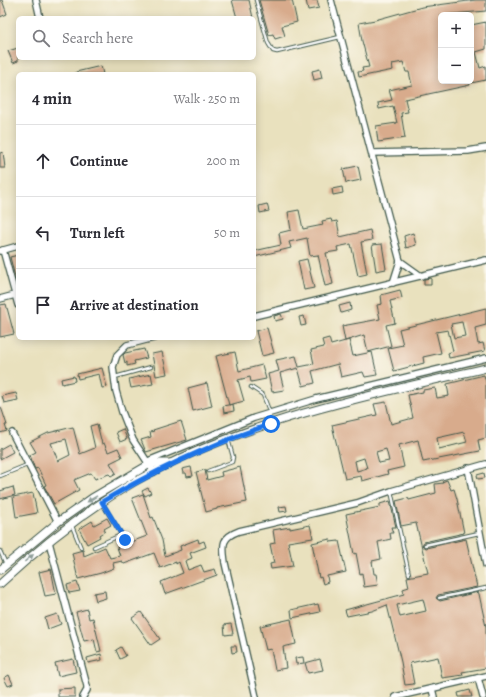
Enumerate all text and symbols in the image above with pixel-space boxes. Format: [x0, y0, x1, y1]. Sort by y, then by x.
map controls [438, 12, 474, 84]
button: + [438, 12, 474, 48]
search box [16, 16, 256, 60]
icon: search [30, 27, 52, 49]
text: Search here [62, 28, 133, 48]
button: − [438, 48, 474, 84]
text: 4 min [32, 87, 72, 110]
text: Walk · 250 m [173, 90, 240, 107]
icon: ahead [32, 150, 54, 172]
text: Continue [70, 151, 128, 171]
text: 200 m [207, 152, 240, 169]
icon: left [32, 222, 54, 244]
text: Turn left [70, 223, 125, 243]
text: 50 m [214, 224, 240, 241]
icon: arrive [32, 294, 54, 316]
text: Arrive at destination [70, 295, 199, 315]
route start [262, 415, 280, 433]
one-way arrow [87, 495, 98, 502]
route end [116, 531, 134, 549]
one-way arrow [23, 553, 34, 562]

